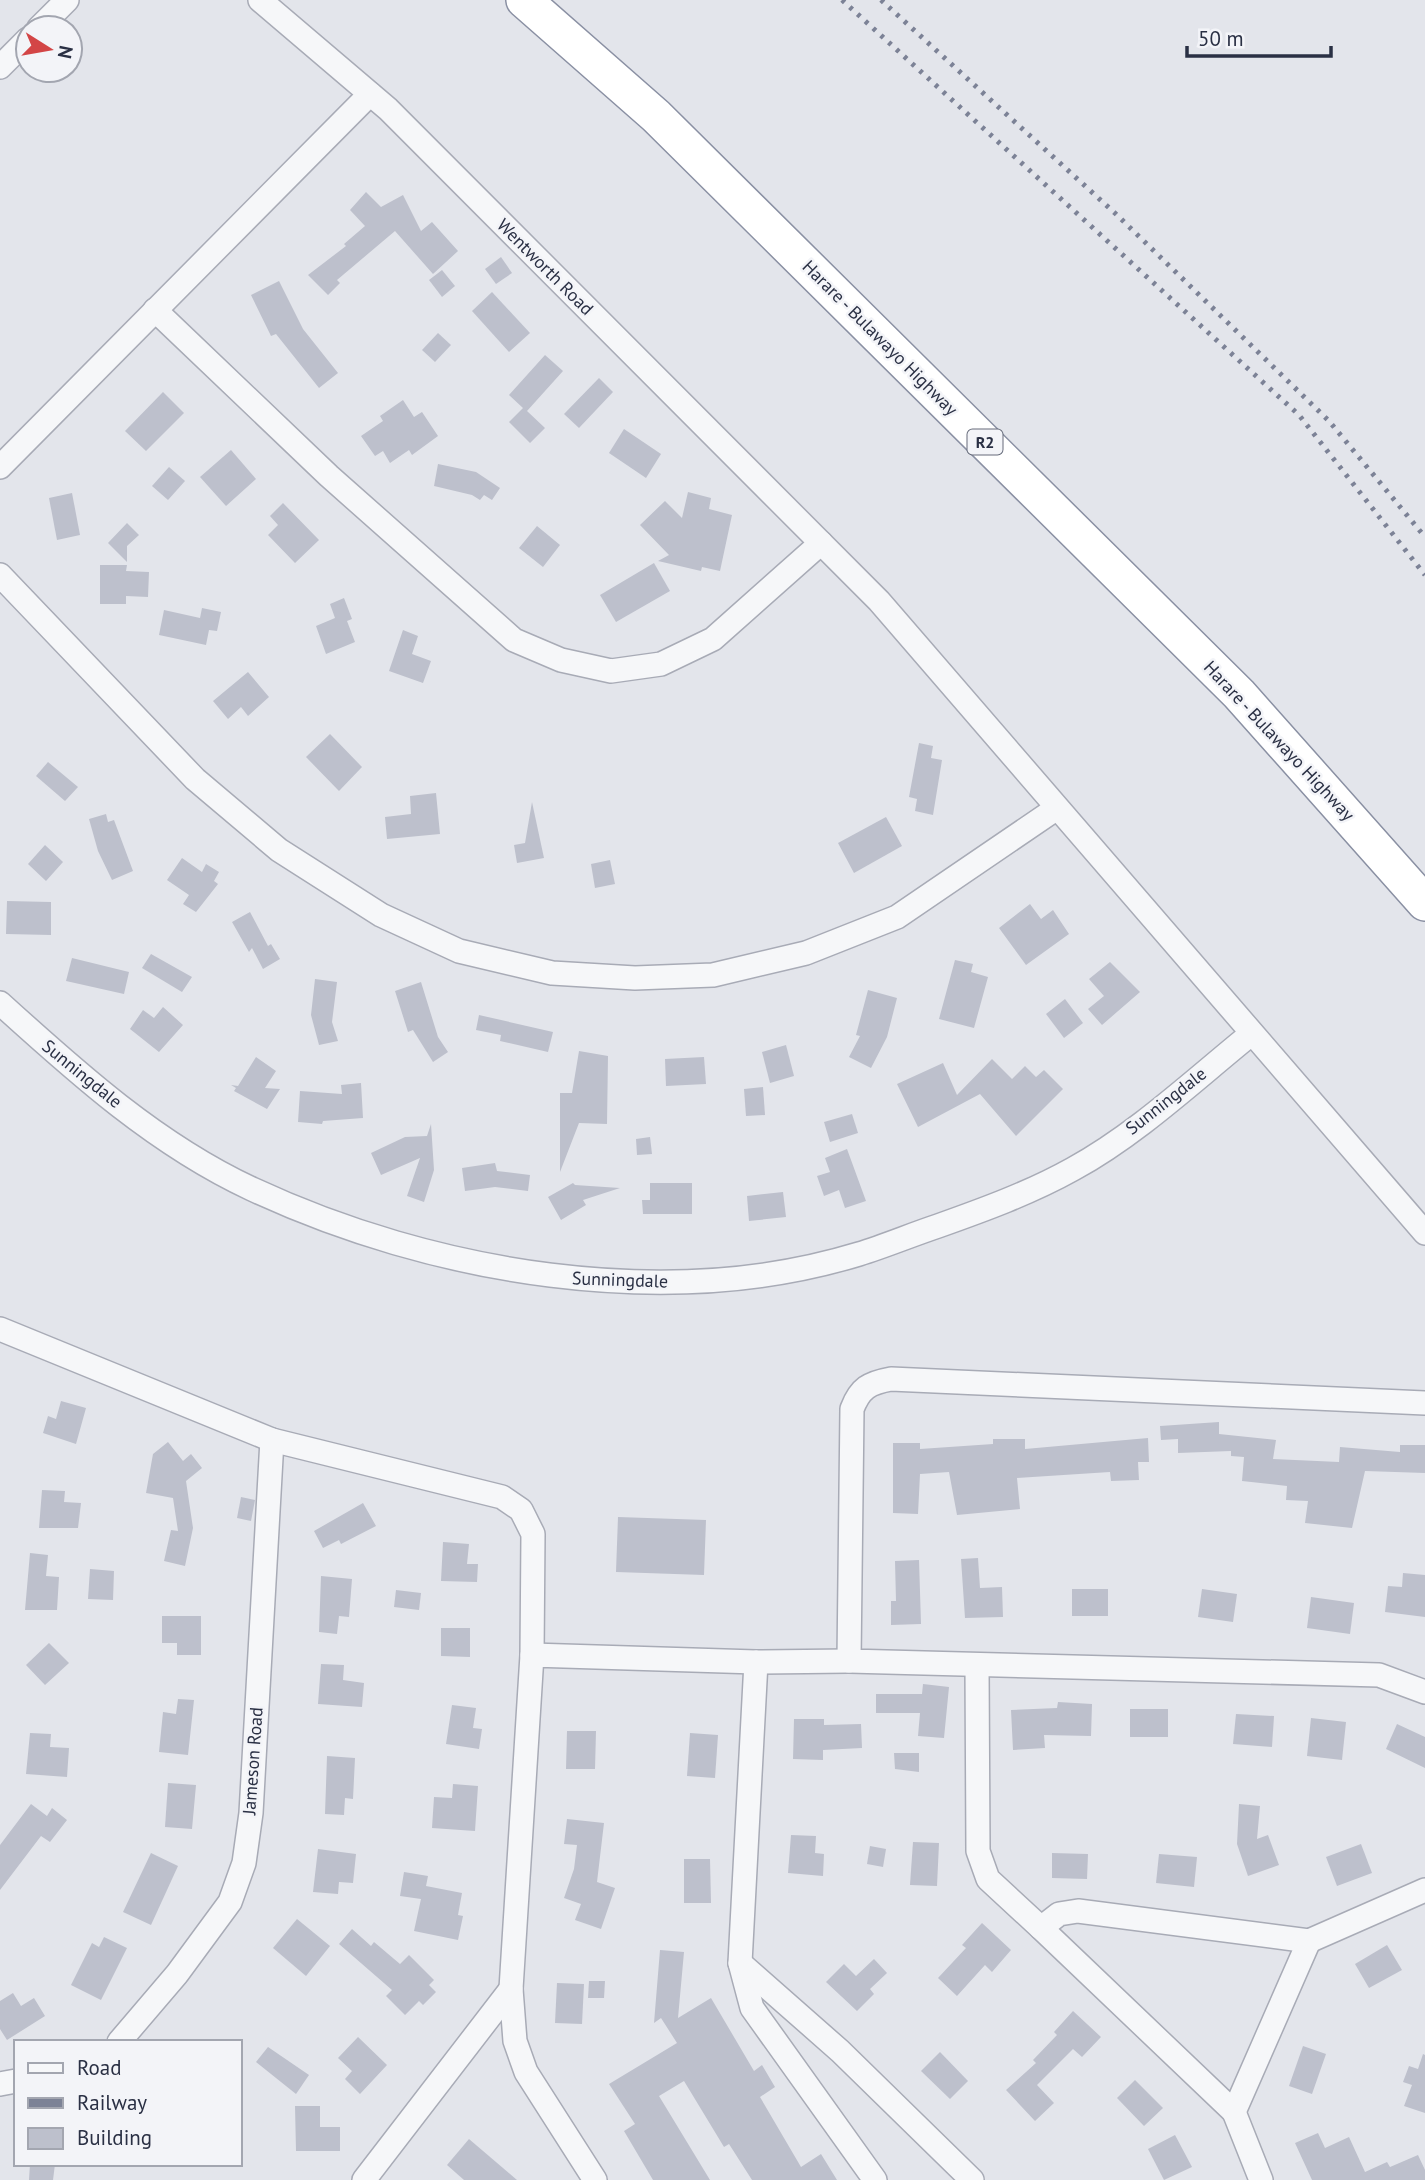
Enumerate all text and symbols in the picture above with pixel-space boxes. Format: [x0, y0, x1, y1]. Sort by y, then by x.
north arrow [14, 14, 84, 84]
scale bar [1187, 14, 1330, 58]
text: 50 m [1198, 25, 1244, 52]
text: N [53, 44, 79, 61]
street label: Wentworth Road [492, 213, 599, 320]
street label: Harare - Bulawayo Highway [798, 255, 963, 421]
road number: R2 [968, 430, 1002, 454]
street label: Harare - Bulawayo Highway [1199, 656, 1360, 826]
street label: Sunningdale [38, 1034, 127, 1113]
street label: Sunningdale [1121, 1062, 1211, 1139]
street label: Sunningdale [571, 1266, 669, 1293]
street label: Jameson Road [237, 1706, 268, 1817]
legend [14, 2040, 242, 2166]
text: Road [77, 2054, 121, 2081]
text: Railway [77, 2089, 147, 2116]
text: Building [77, 2124, 152, 2151]

